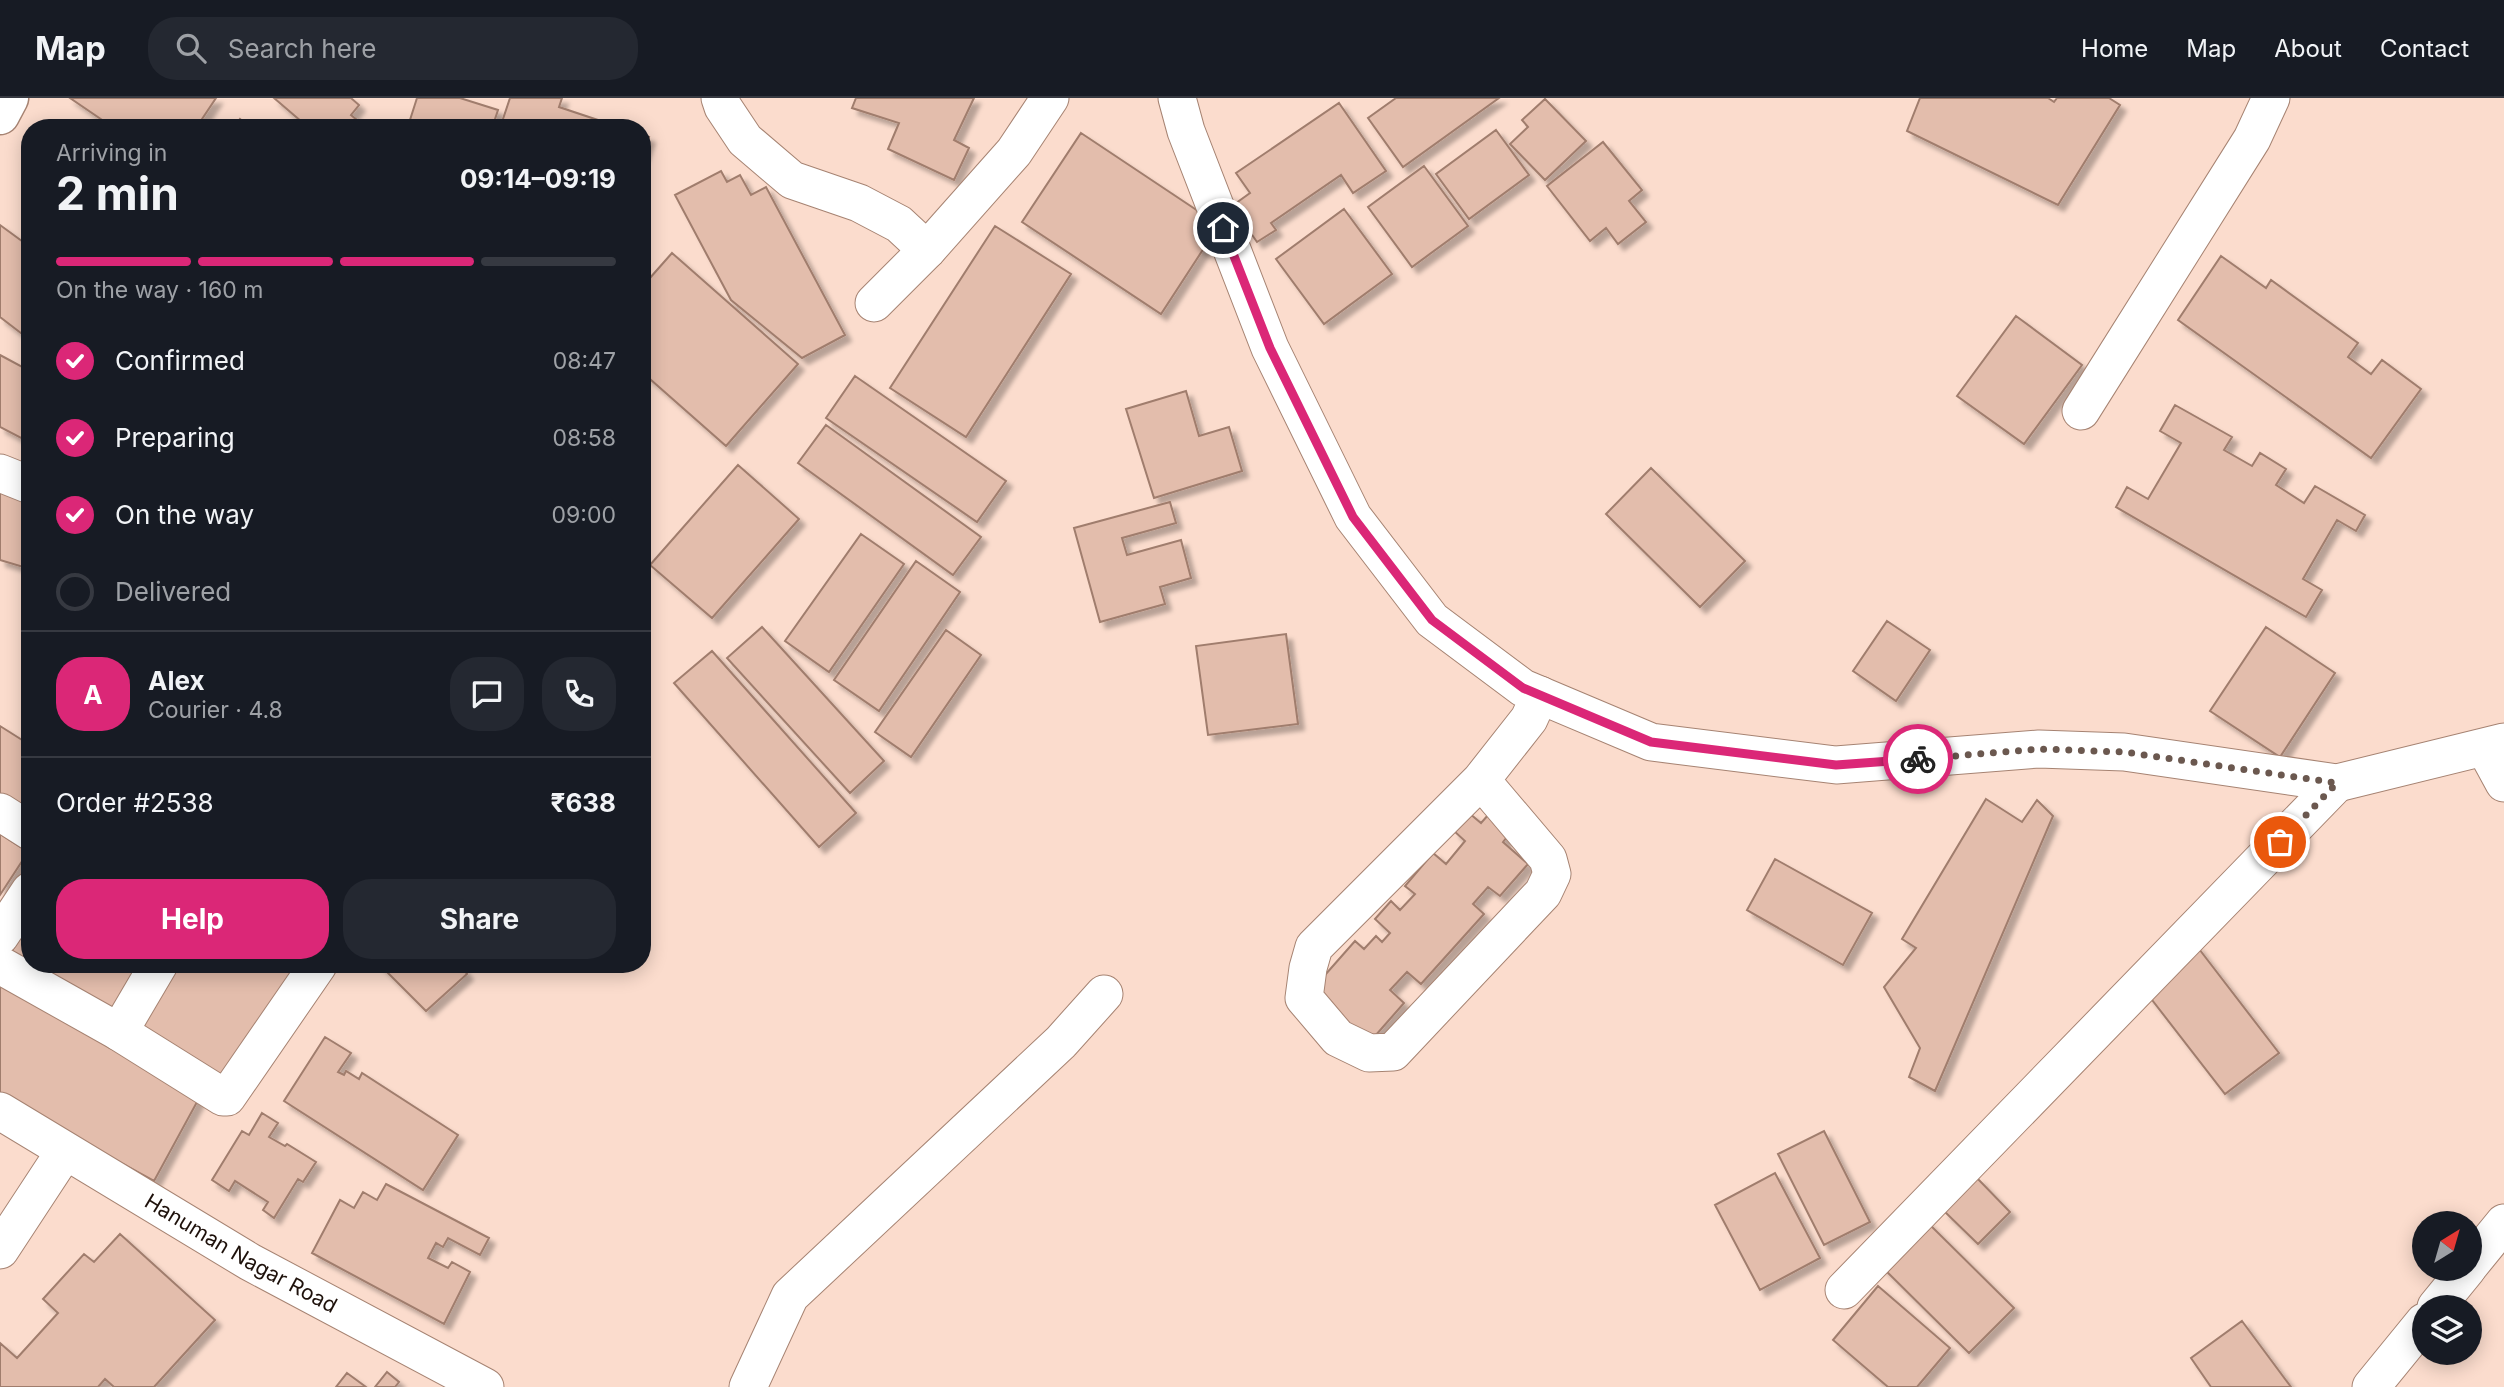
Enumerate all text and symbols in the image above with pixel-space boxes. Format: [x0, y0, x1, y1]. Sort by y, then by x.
search box [148, 17, 638, 80]
text: Map [35, 28, 106, 68]
icon: search [172, 29, 210, 67]
text: Search here [228, 33, 376, 64]
text: Home [2081, 34, 2148, 63]
text: Map [2186, 34, 2236, 63]
text: About [2274, 34, 2342, 63]
text: Contact [2380, 34, 2469, 63]
text: Arriving in [56, 139, 167, 167]
text: 09:14–09:19 [460, 163, 616, 194]
text: 2 min [56, 165, 179, 221]
pin [1193, 198, 1253, 258]
icon: home [1204, 209, 1242, 247]
text: On the way · 160 m [56, 276, 263, 304]
icon: check [56, 342, 94, 380]
text: Confirmed [115, 345, 245, 376]
text: 08:47 [553, 347, 616, 375]
icon: check [56, 419, 94, 457]
text: Preparing [115, 422, 235, 453]
text: 08:58 [552, 424, 616, 452]
icon: check [56, 496, 94, 534]
text: On the way [115, 499, 254, 530]
text: 09:00 [552, 501, 616, 529]
text: Delivered [115, 576, 231, 607]
button: chat [450, 657, 524, 731]
button: phone [542, 657, 616, 731]
text: Alex [148, 665, 205, 696]
text: A [83, 679, 103, 710]
text: Courier · 4.8 [148, 696, 283, 724]
courier [1883, 724, 1953, 794]
icon: bike [1899, 740, 1937, 778]
text: Order #2538 [56, 787, 214, 818]
text: ₹638 [551, 787, 616, 818]
pin [2250, 812, 2310, 872]
icon: bag [2261, 823, 2299, 861]
button: Help [56, 879, 329, 959]
button: Share [343, 879, 616, 959]
street label: Hanuman Nagar Road [140, 1188, 342, 1318]
north arrow [2412, 1211, 2482, 1281]
map controls [2412, 1211, 2482, 1365]
button: layers [2412, 1295, 2482, 1365]

